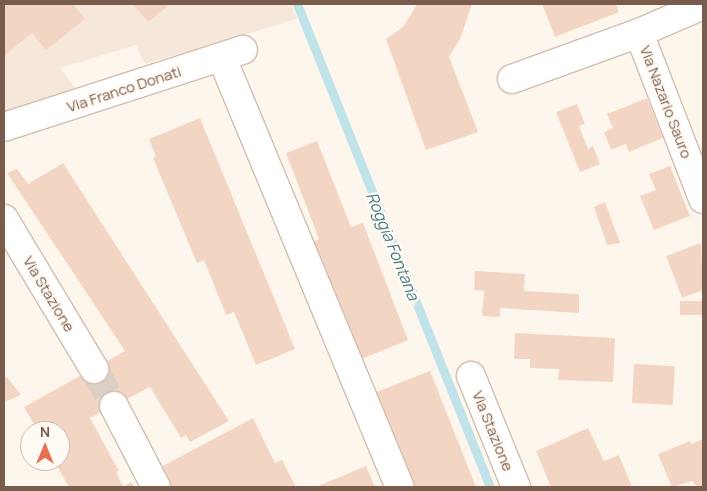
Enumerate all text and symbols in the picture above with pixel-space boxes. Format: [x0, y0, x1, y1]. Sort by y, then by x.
street label: Via Nazario Sauro [636, 43, 696, 161]
street label: Via Franco Donati [65, 62, 183, 116]
water label: Roggia Fontana [363, 189, 423, 303]
street label: Via Stazione [19, 253, 79, 335]
street label: Via Stazione [469, 388, 517, 474]
north arrow [20, 421, 70, 471]
text: N [40, 422, 50, 441]

